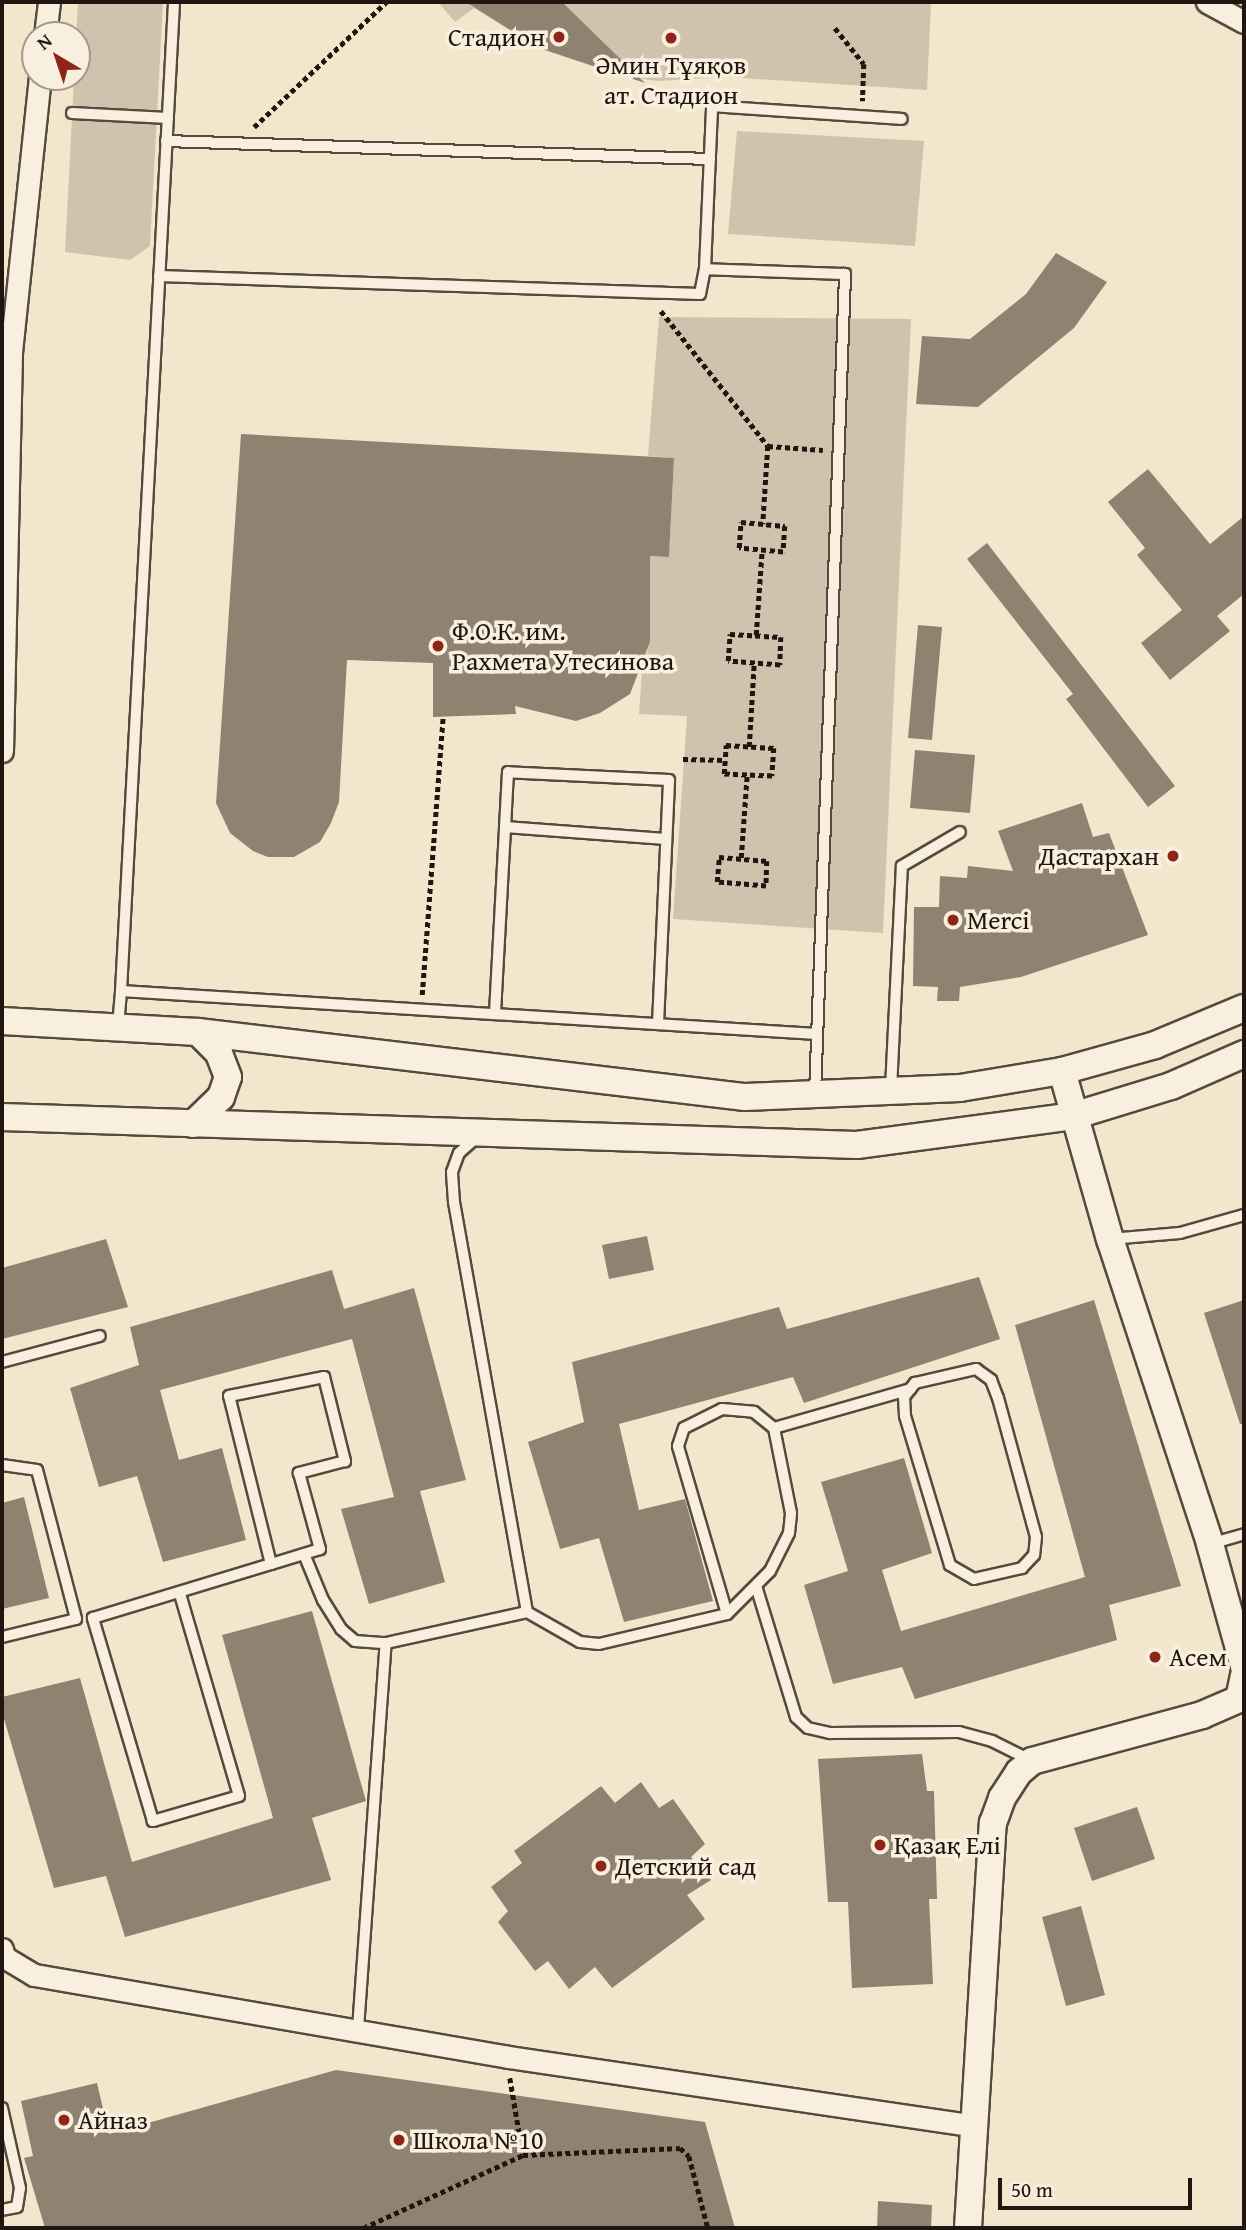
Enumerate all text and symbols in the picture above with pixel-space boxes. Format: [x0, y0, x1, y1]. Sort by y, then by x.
north arrow [21, 21, 91, 91]
place label: Стадион [448, 21, 545, 53]
text: N [30, 26, 58, 56]
marker: Стадион [551, 29, 567, 45]
marker: Әмин Тұяқов ат. Стадион [663, 30, 679, 46]
place label: Әмин Тұяқов ат. Стадион [596, 49, 746, 110]
place label: Ф.О.К. им. Рахмета Утесинова [452, 615, 674, 676]
marker: Ф.О.К. им. Рахмета Утесинова [430, 638, 446, 654]
place label: Дастархан [1039, 840, 1159, 872]
marker: Дастархан [1165, 848, 1181, 864]
place label: Merci [967, 904, 1030, 936]
marker: Merci [945, 912, 961, 928]
place label: Асем [1169, 1641, 1227, 1673]
marker: Асем [1147, 1649, 1163, 1665]
place label: Қазақ Елі [894, 1829, 1001, 1861]
marker: Қазақ Елі [872, 1837, 888, 1853]
place label: Детский сад [615, 1850, 756, 1882]
marker: Детский сад [593, 1858, 609, 1874]
place label: Айназ [78, 2104, 148, 2136]
marker: Айназ [56, 2112, 72, 2128]
place label: Школа №10 [413, 2124, 544, 2156]
marker: Школа №10 [391, 2132, 407, 2148]
scale bar [1001, 2164, 1195, 2208]
text: 50 m [1011, 2174, 1053, 2205]

